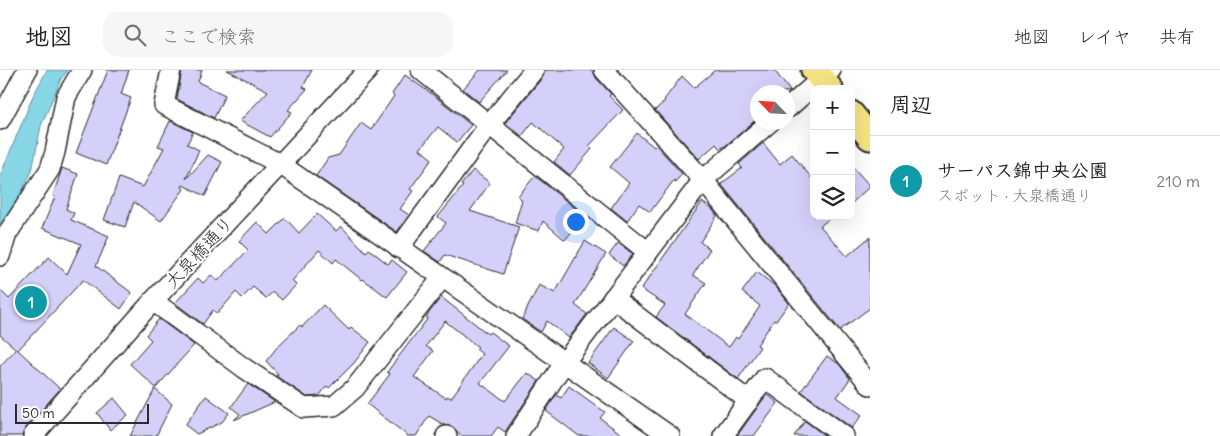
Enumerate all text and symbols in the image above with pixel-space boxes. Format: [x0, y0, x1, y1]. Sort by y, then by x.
search box [103, 12, 453, 57]
text: 地図 [25, 21, 73, 51]
icon: search [121, 21, 149, 49]
text: ここで検索 [161, 24, 256, 48]
text: 地図 [1014, 25, 1050, 48]
text: レイヤ [1078, 25, 1131, 48]
text: 共有 [1159, 25, 1195, 48]
north arrow [750, 85, 795, 130]
map controls [810, 85, 855, 220]
button: + [810, 85, 855, 130]
text: 周辺 [890, 91, 932, 118]
button: − [810, 130, 855, 175]
text: サーパス錦中央公園 [937, 158, 1108, 182]
text: 1 [903, 171, 909, 191]
text: 210 m [1157, 171, 1200, 191]
button: layers [810, 175, 855, 220]
text: スポット · 大泉橋通り [937, 185, 1092, 205]
your location [563, 209, 589, 235]
street label: 大泉橋通り [160, 211, 238, 293]
pin: 1 [15, 283, 47, 321]
scale bar [15, 401, 149, 424]
text: 50 m [22, 404, 55, 422]

